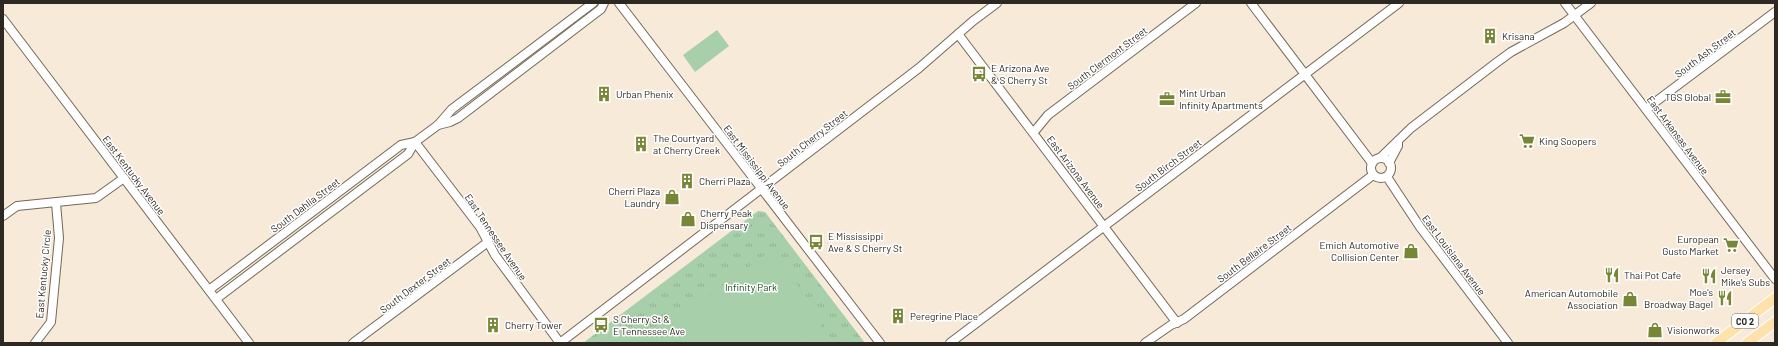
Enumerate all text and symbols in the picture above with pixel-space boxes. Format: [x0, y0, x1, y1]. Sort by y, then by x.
street label: South Clermont Street [1065, 24, 1150, 92]
street label: South Ash Street [1672, 26, 1738, 80]
building icon: Krisana [1481, 27, 1499, 45]
place label: Krisana [1502, 30, 1535, 42]
place label: E Arizona Ave & S Cherry St [991, 62, 1049, 86]
bus stop icon: E Arizona Ave & S Cherry St [970, 65, 988, 83]
building icon: Urban Phenix [595, 85, 613, 103]
place label: Mint Urban Infinity Apartments [1179, 87, 1263, 111]
place label: Urban Phenix [616, 88, 674, 100]
office icon: TGS Global [1714, 88, 1732, 106]
office icon: Mint Urban Infinity Apartments [1158, 90, 1176, 108]
place label: TGS Global [1665, 91, 1711, 103]
street label: East Arkansas Avenue [1645, 93, 1711, 177]
street label: South Cherry Street [774, 107, 850, 169]
street label: East Mississippi Avenue [721, 122, 793, 212]
place label: The Courtyard at Cherry Creek [653, 132, 720, 156]
supermarket icon: King Soopers [1518, 132, 1536, 150]
street label: East Kentucky Avenue [100, 133, 168, 217]
street label: East Arizona Avenue [1045, 133, 1107, 211]
building icon: The Courtyard at Cherry Creek [632, 135, 650, 153]
place label: King Soopers [1539, 135, 1597, 147]
street label: South Birch Street [1132, 136, 1204, 194]
building icon: Cherri Plaza [678, 172, 696, 190]
street label: South Dahlia Street [268, 175, 342, 235]
place label: Cherri Plaza [699, 175, 750, 187]
place label: Cherri Plaza Laundry [609, 185, 660, 209]
shop icon: Cherri Plaza Laundry [663, 188, 681, 206]
street label: East Tennessee Avenue [463, 191, 529, 283]
place label: Cherry Peak Dispensary [700, 207, 752, 231]
shop icon: Cherry Peak Dispensary [679, 210, 697, 228]
street label: East Louisiana Avenue [1420, 212, 1488, 298]
street label: South Bellaire Street [1215, 221, 1294, 285]
street label: East Kentucky Circle [33, 229, 53, 319]
place label: E Mississippi Ave & S Cherry St [828, 230, 903, 254]
bus stop icon: E Mississippi Ave & S Cherry St [807, 233, 825, 251]
place label: European Gusto Market [1662, 233, 1719, 257]
supermarket icon: European Gusto Market [1722, 236, 1740, 254]
place label: Emich Automotive Collision Center [1319, 239, 1399, 263]
shop icon: Emich Automotive Collision Center [1402, 242, 1420, 260]
street label: South Dexter Street [377, 254, 453, 316]
place label: Jersey Mike's Subs [1721, 264, 1770, 288]
restaurant icon: Thai Pot Cafe [1603, 266, 1621, 284]
restaurant icon: Jersey Mike's Subs [1700, 267, 1718, 285]
place label: Thai Pot Cafe [1624, 269, 1681, 281]
park label: Infinity Park [725, 281, 777, 293]
place label: Moe's Broadway Bagel [1644, 286, 1713, 310]
place label: American Automobile Association [1525, 287, 1618, 311]
restaurant icon: Moe's Broadway Bagel [1716, 289, 1734, 307]
shop icon: American Automobile Association [1621, 290, 1639, 308]
building icon: Peregrine Place [889, 307, 907, 325]
place label: Peregrine Place [910, 310, 978, 322]
place label: S Cherry St & E Tennessee Ave [613, 313, 685, 337]
road number: CO 2 [1732, 314, 1758, 328]
building icon: Cherry Tower [484, 316, 502, 334]
bus stop icon: S Cherry St & E Tennessee Ave [592, 316, 610, 334]
place label: Cherry Tower [505, 319, 563, 331]
shop icon: Visionworks [1646, 321, 1664, 339]
place label: Visionworks [1667, 324, 1720, 336]

